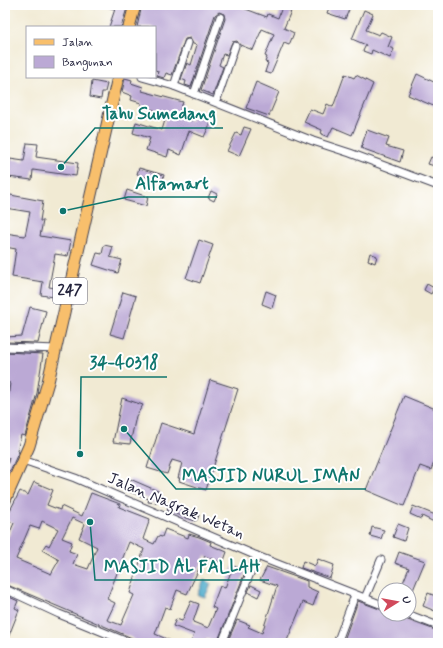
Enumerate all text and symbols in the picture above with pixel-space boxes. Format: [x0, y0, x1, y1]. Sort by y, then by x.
legend [26, 26, 156, 78]
text: Jalan [62, 35, 94, 51]
text: Bangunan [62, 55, 113, 71]
callout: Tahu Sumedang [95, 99, 223, 128]
text: Tahu Sumedang [102, 103, 216, 126]
callout: Alfamart [128, 168, 217, 197]
text: Alfamart [135, 173, 209, 195]
road number: 247 [53, 278, 87, 304]
callout: 34-40318 [81, 348, 167, 377]
text: 34-40318 [89, 352, 159, 374]
callout: MASJID NURUL IMAN [176, 460, 366, 489]
text: MASJID NURUL IMAN [182, 465, 361, 487]
street label: Jalan Nagrak Wetan [104, 468, 248, 545]
callout: MASJID AL FALLAH [95, 551, 269, 580]
text: MASJID AL FALLAH [104, 556, 261, 578]
north arrow [377, 582, 417, 622]
text: U [398, 595, 413, 605]

